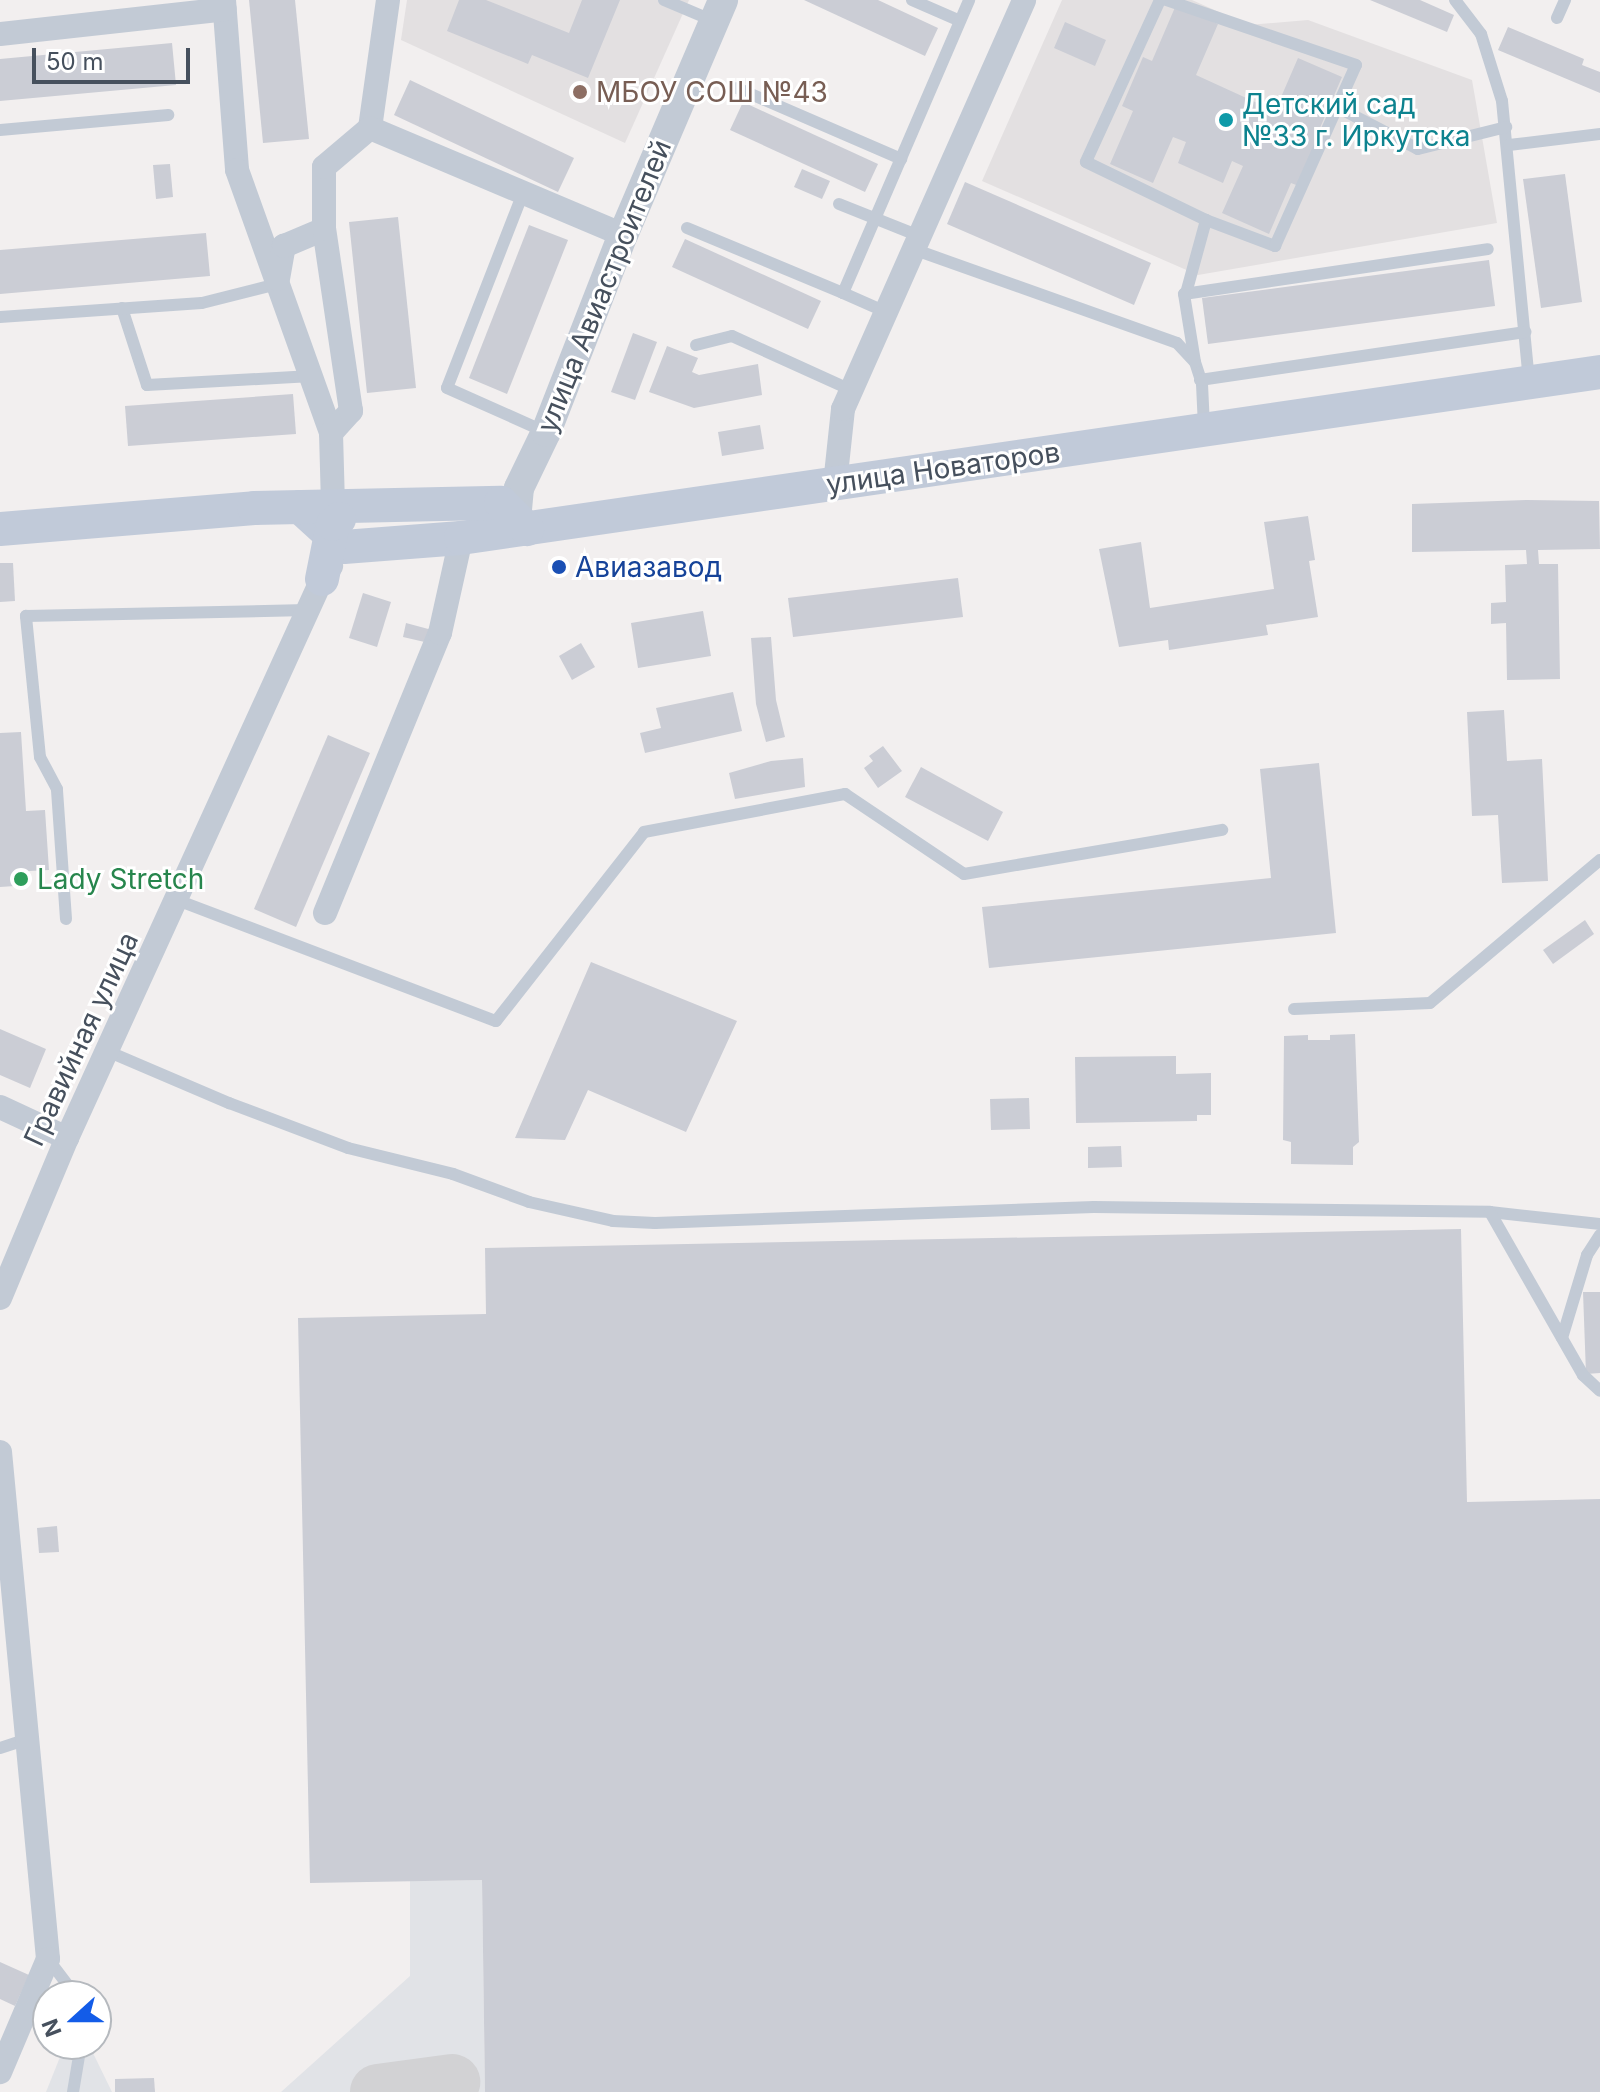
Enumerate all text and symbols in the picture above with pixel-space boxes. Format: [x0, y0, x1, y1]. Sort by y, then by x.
scale bar [36, 32, 194, 82]
text: 50 m [46, 47, 104, 76]
place label: МБОУ СОШ №43 [596, 75, 828, 109]
marker: МБОУ СОШ №43 [571, 83, 589, 101]
place label: Детский сад №33 г. Иркутска [1242, 87, 1470, 153]
marker: Детский сад №33 г. Иркутска [1217, 111, 1235, 129]
street label: улица Авиастроителей [530, 135, 678, 437]
street label: улица Новаторов [824, 435, 1062, 501]
place label: Авиазавод [575, 550, 722, 584]
marker: Авиазавод [550, 558, 568, 576]
place label: Lady Stretch [37, 862, 204, 896]
marker: Lady Stretch [12, 870, 30, 888]
street label: Гравийная улица [17, 927, 145, 1151]
north arrow [32, 1980, 112, 2060]
text: N [36, 2015, 67, 2040]

